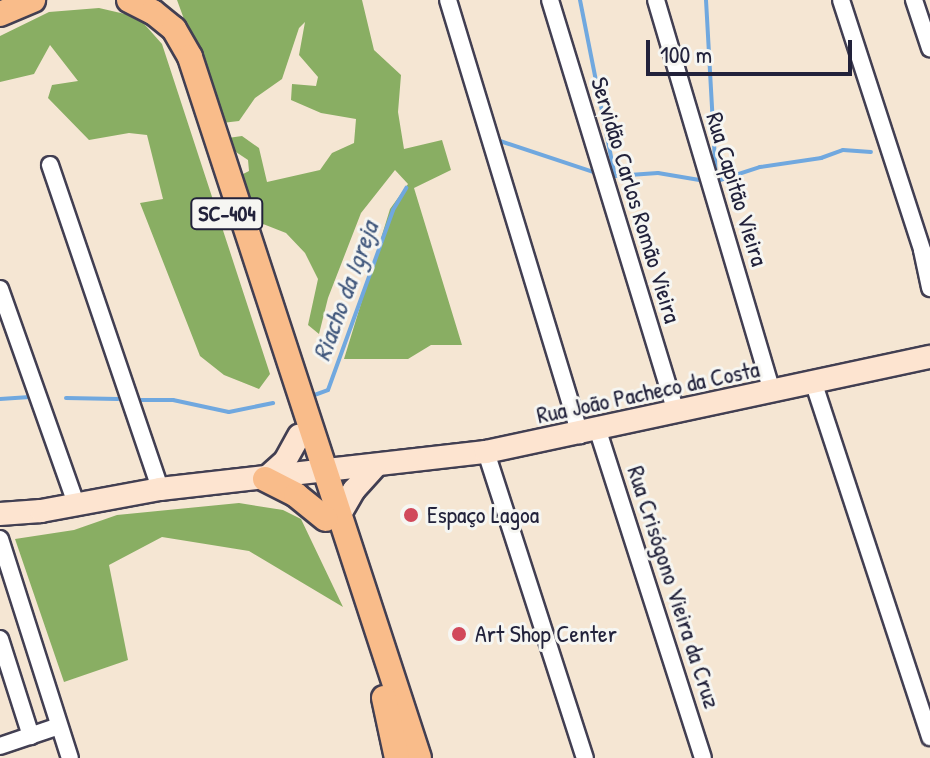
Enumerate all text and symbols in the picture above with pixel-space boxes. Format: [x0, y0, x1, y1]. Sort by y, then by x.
scale bar [650, 24, 856, 74]
text: 100 m [660, 38, 712, 70]
street label: Servidão Carlos Romão Vieira [585, 74, 687, 326]
street label: Rua Capitão Vieira [700, 109, 774, 269]
road number: SC-404 [189, 196, 265, 232]
water label: Riacho da Igreja [305, 217, 385, 365]
street label: Rua João Pacheco da Costa [534, 354, 762, 430]
street label: Rua Crisógono Vieira da Cruz [621, 462, 727, 712]
place label: Espaço Lagoa [427, 501, 539, 529]
marker: Espaço Lagoa [402, 506, 420, 524]
place label: Art Shop Center [475, 620, 617, 648]
marker: Art Shop Center [450, 625, 468, 643]

